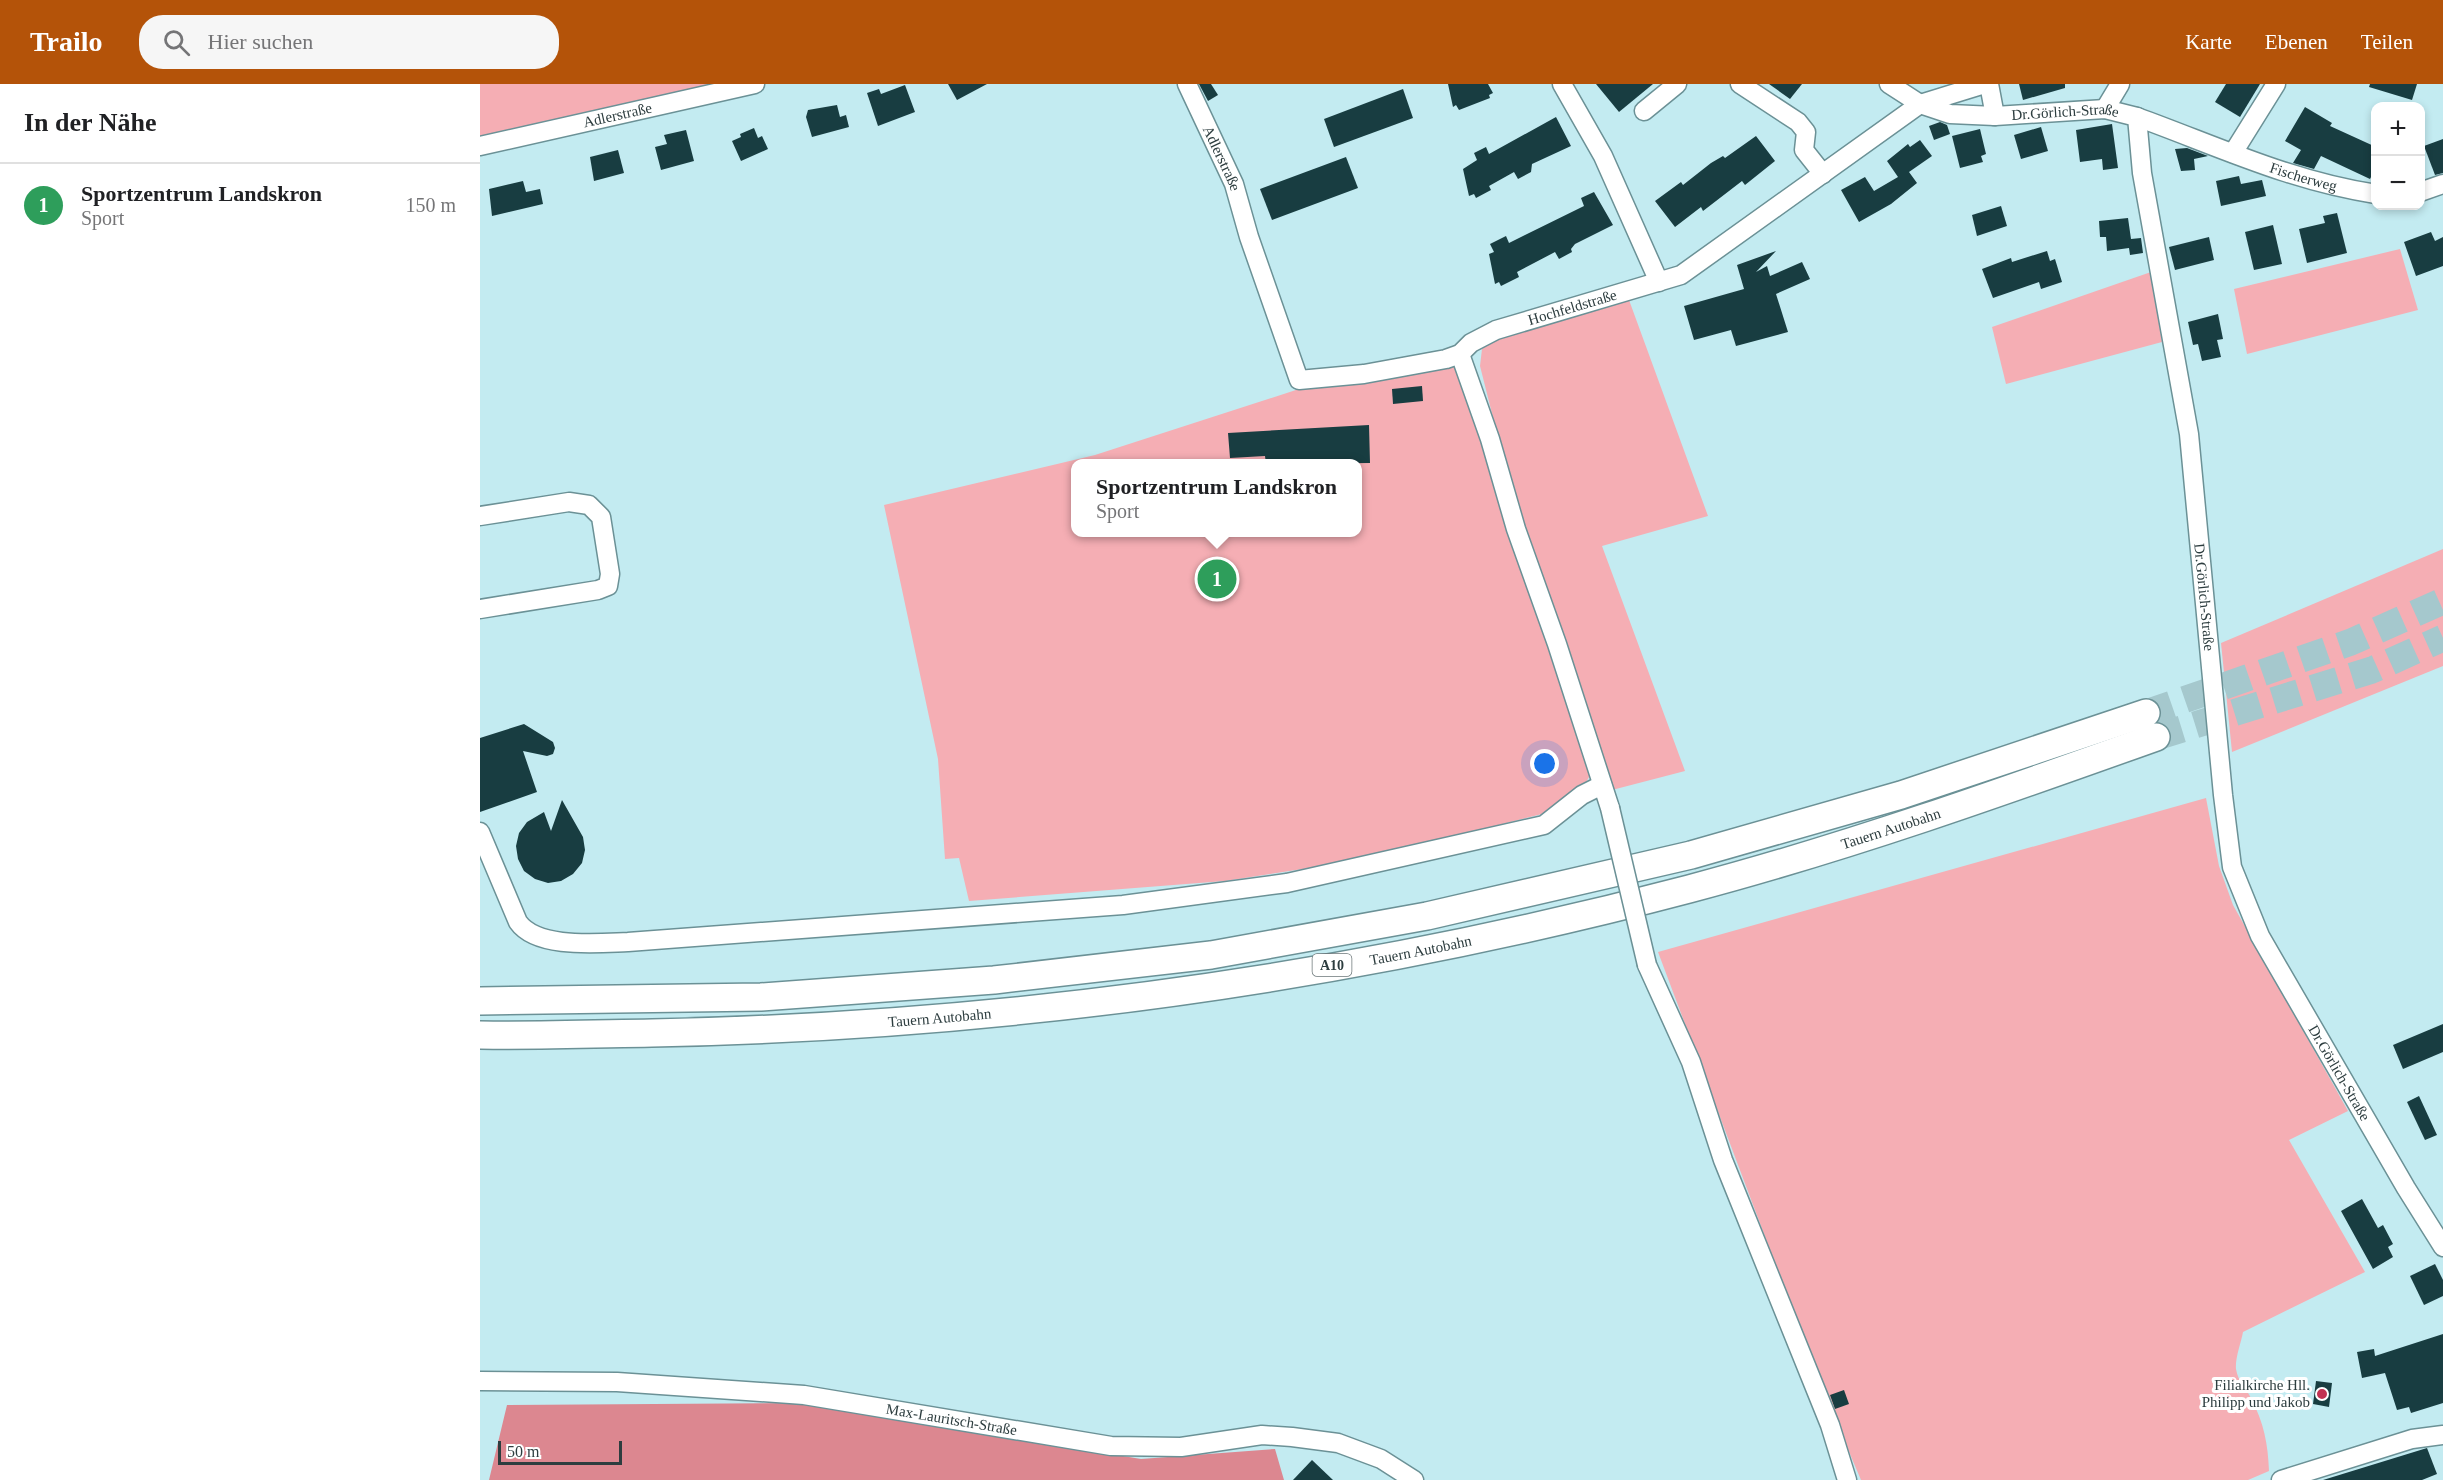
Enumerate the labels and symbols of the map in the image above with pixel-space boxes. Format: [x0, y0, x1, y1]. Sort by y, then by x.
street label: Adlerstraße [582, 99, 654, 130]
street label: Dr.Görlich-Straße [2011, 101, 2121, 123]
street label: Adlerstraße [1200, 123, 1244, 193]
street label: Fischerweg [2268, 160, 2339, 194]
street label: Hochfeldstraße [1526, 286, 1619, 328]
street label: Dr.Görlich-Straße [2191, 543, 2217, 652]
pin: 1 [1198, 556, 1236, 602]
your location [1530, 749, 1559, 778]
street label: Tauern Autobahn [1839, 805, 1943, 852]
street label: Tauern Autobahn [1368, 932, 1474, 968]
road number: A10 [1312, 954, 1352, 976]
street label: Tauern Autobahn [887, 1005, 992, 1030]
street label: Dr.Görlich-Straße [2305, 1022, 2373, 1124]
place label: Filialkirche Hll. Philipp und Jakob [2202, 1377, 2310, 1410]
marker: Filialkirche Hll. Philipp und Jakob [2315, 1387, 2329, 1401]
street label: Max-Lauritsch-Straße [885, 1401, 1019, 1438]
scale bar [498, 1438, 622, 1466]

